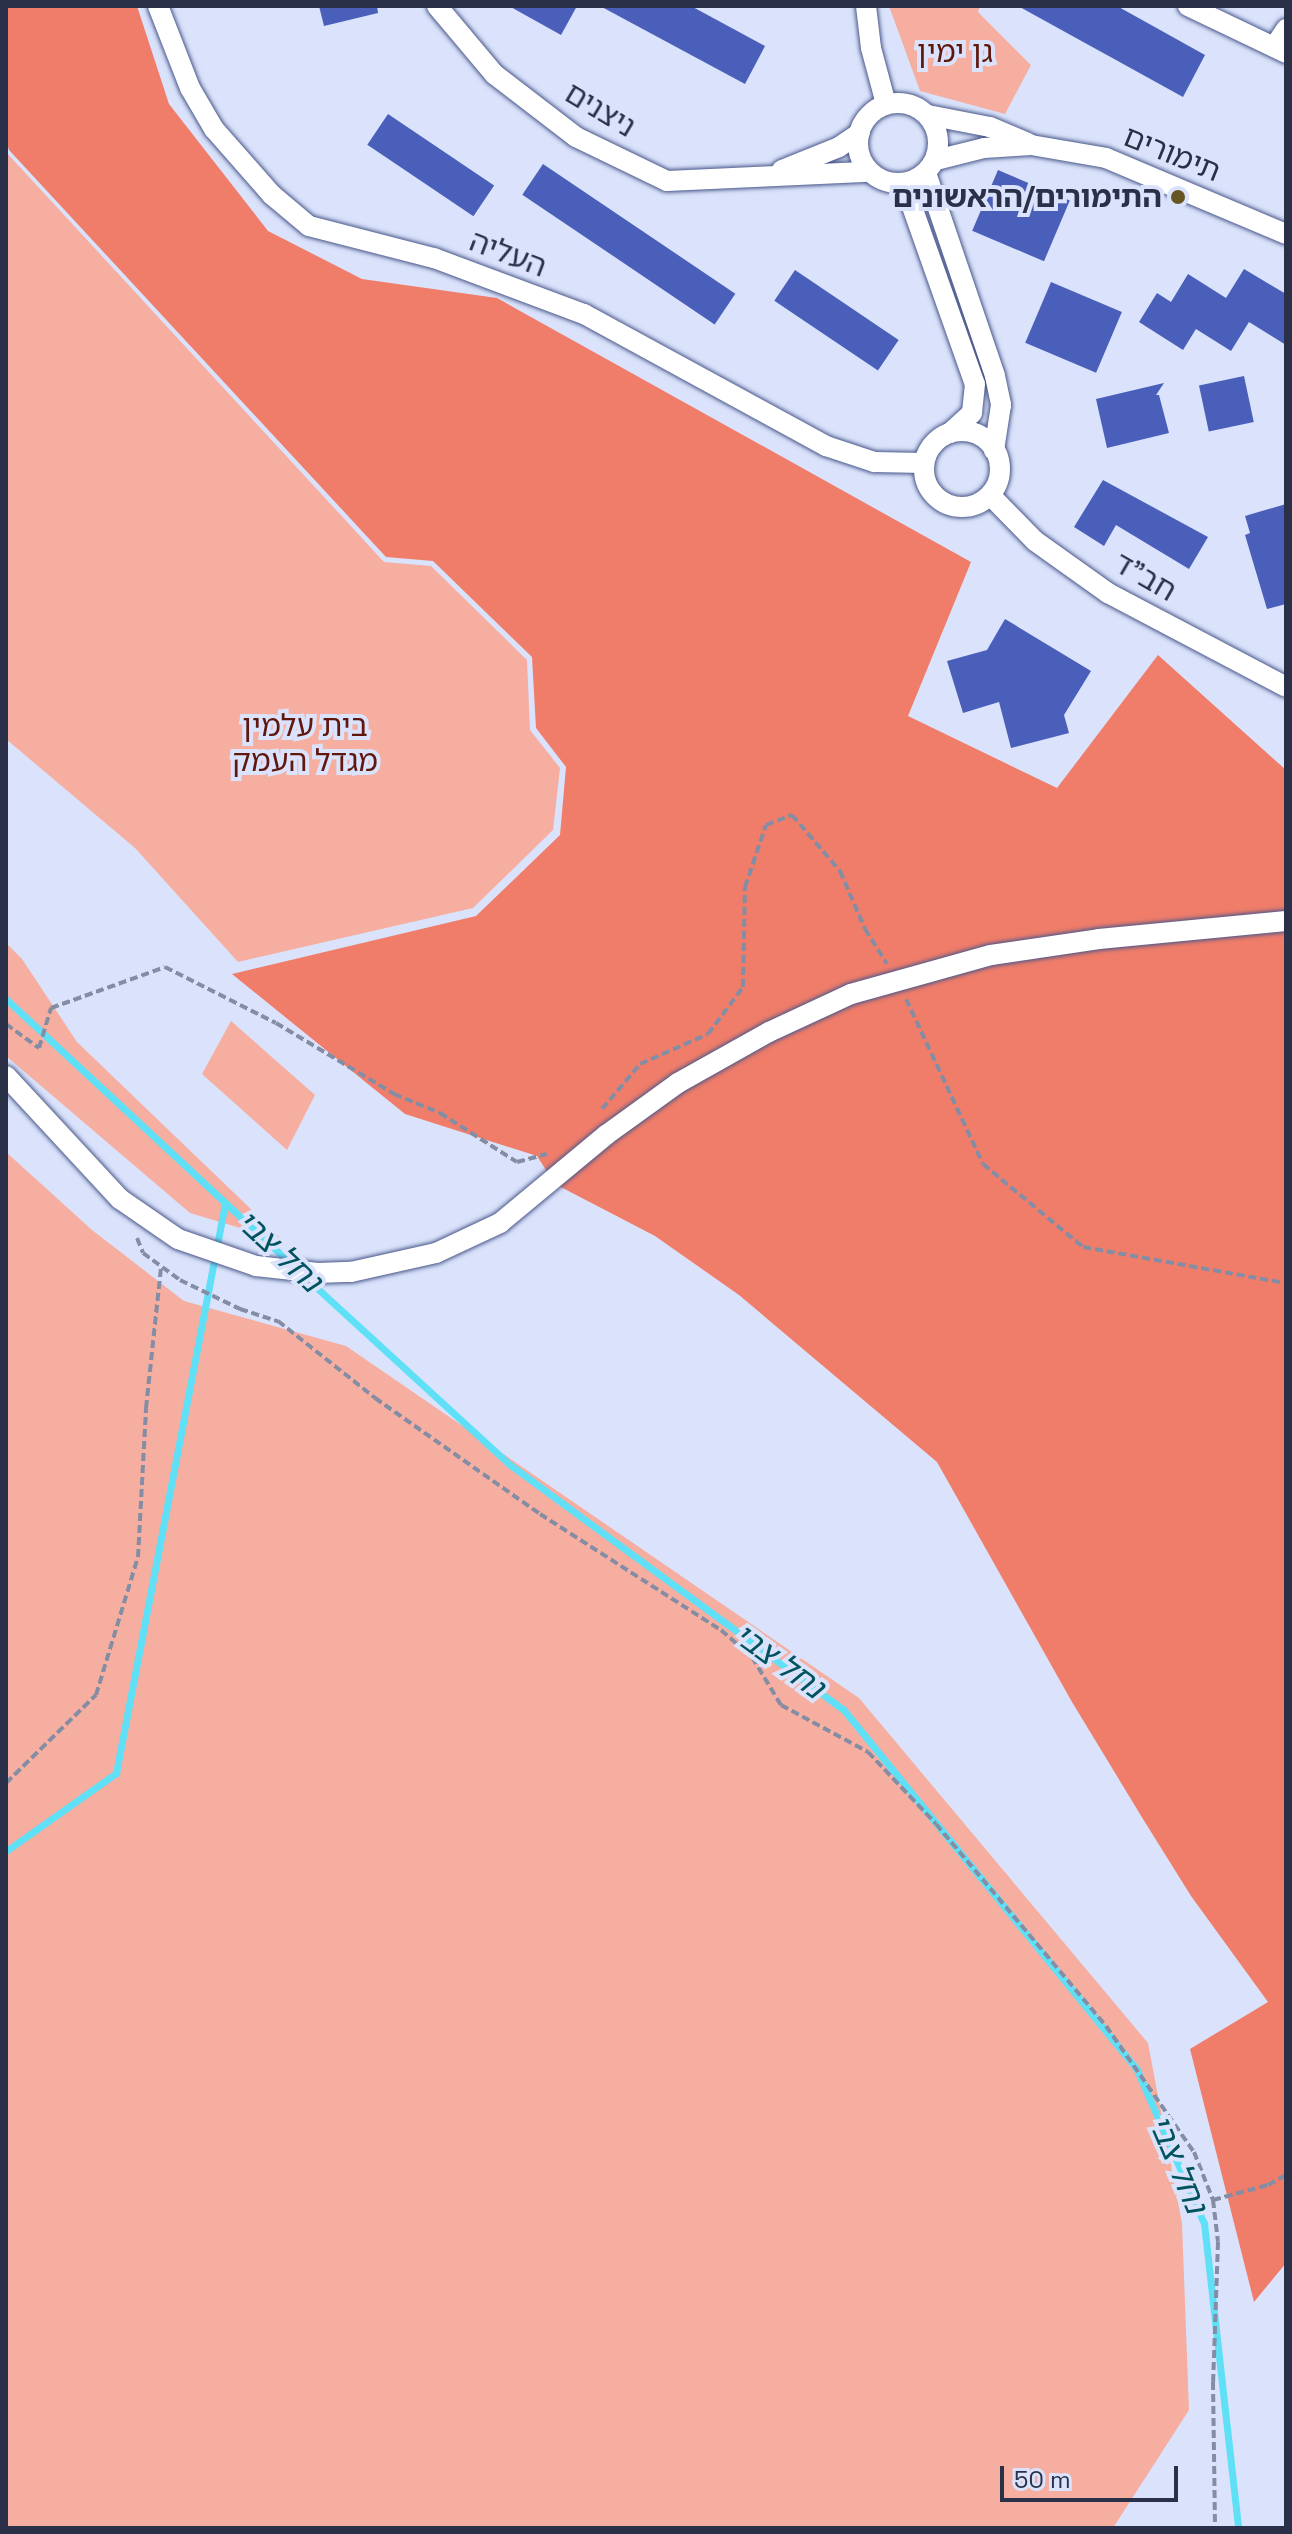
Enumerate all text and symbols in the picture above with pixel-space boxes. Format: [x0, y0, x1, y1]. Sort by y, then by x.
park label: גן ימין [917, 34, 993, 70]
street label: ניצנים [558, 75, 642, 145]
street label: תימורים [1118, 118, 1226, 190]
place label: התימורים/הראשונים [892, 179, 1162, 215]
marker: התימורים/הראשונים [1169, 188, 1187, 206]
street label: העליה [465, 223, 551, 285]
street label: חב"ד [1107, 545, 1183, 609]
park label: בית עלמין מגדל העמק [232, 708, 378, 778]
water label: נחל צבי [228, 1202, 330, 1300]
water label: נחל צבי [726, 1615, 832, 1707]
water label: נחל צבי [1140, 2109, 1216, 2219]
scale bar [1004, 2450, 1182, 2500]
text: 50 m [1014, 2464, 1071, 2495]

